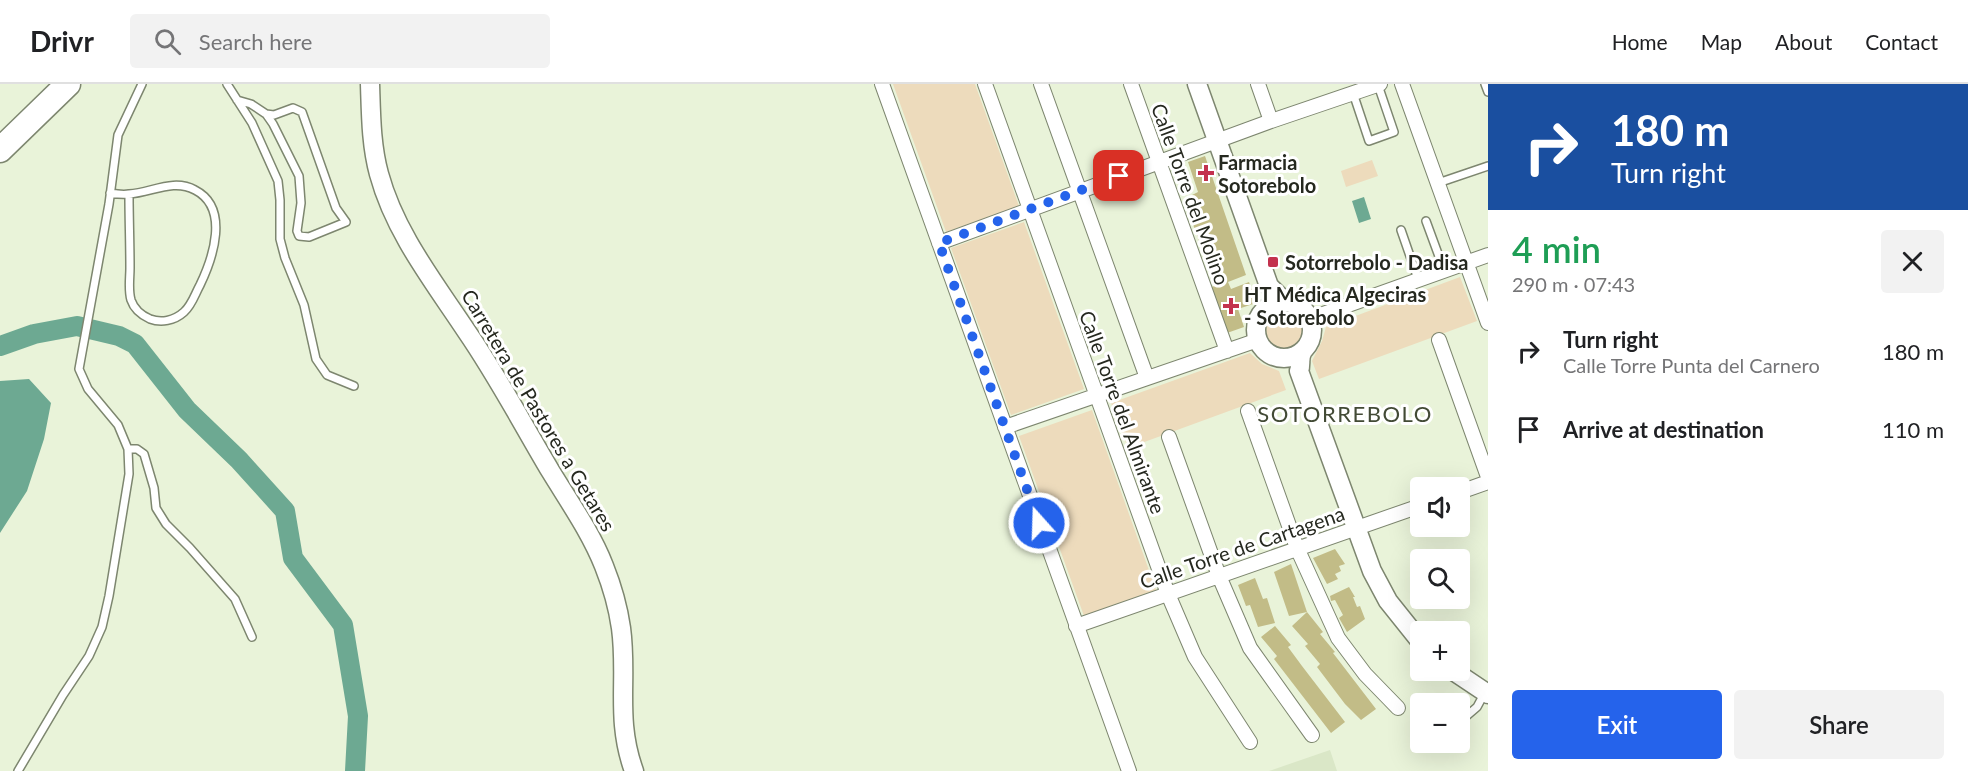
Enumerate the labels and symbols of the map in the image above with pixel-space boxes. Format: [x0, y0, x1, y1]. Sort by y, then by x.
street label: Calle Torre del Molino [1147, 100, 1235, 288]
pin [1093, 150, 1144, 201]
place label: Farmacia Sotorebolo [1218, 150, 1316, 197]
marker: Farmacia Sotorebolo [1199, 166, 1213, 180]
place label: Sotorrebolo - Dadisa [1285, 250, 1468, 274]
marker: Sotorrebolo - Dadisa [1266, 255, 1280, 269]
place label: HT Médica Algeciras - Sotorebolo [1244, 282, 1426, 329]
street label: Carretera de Pastores a Getares [457, 285, 621, 535]
marker: HT Médica Algeciras - Sotorebolo [1222, 297, 1240, 315]
street label: Calle Torre del Almirante [1075, 307, 1171, 517]
district label: SOTORREBOLO [1257, 400, 1433, 427]
position arrow [1007, 491, 1071, 555]
street label: Calle Torre de Cartagena [1137, 501, 1347, 593]

